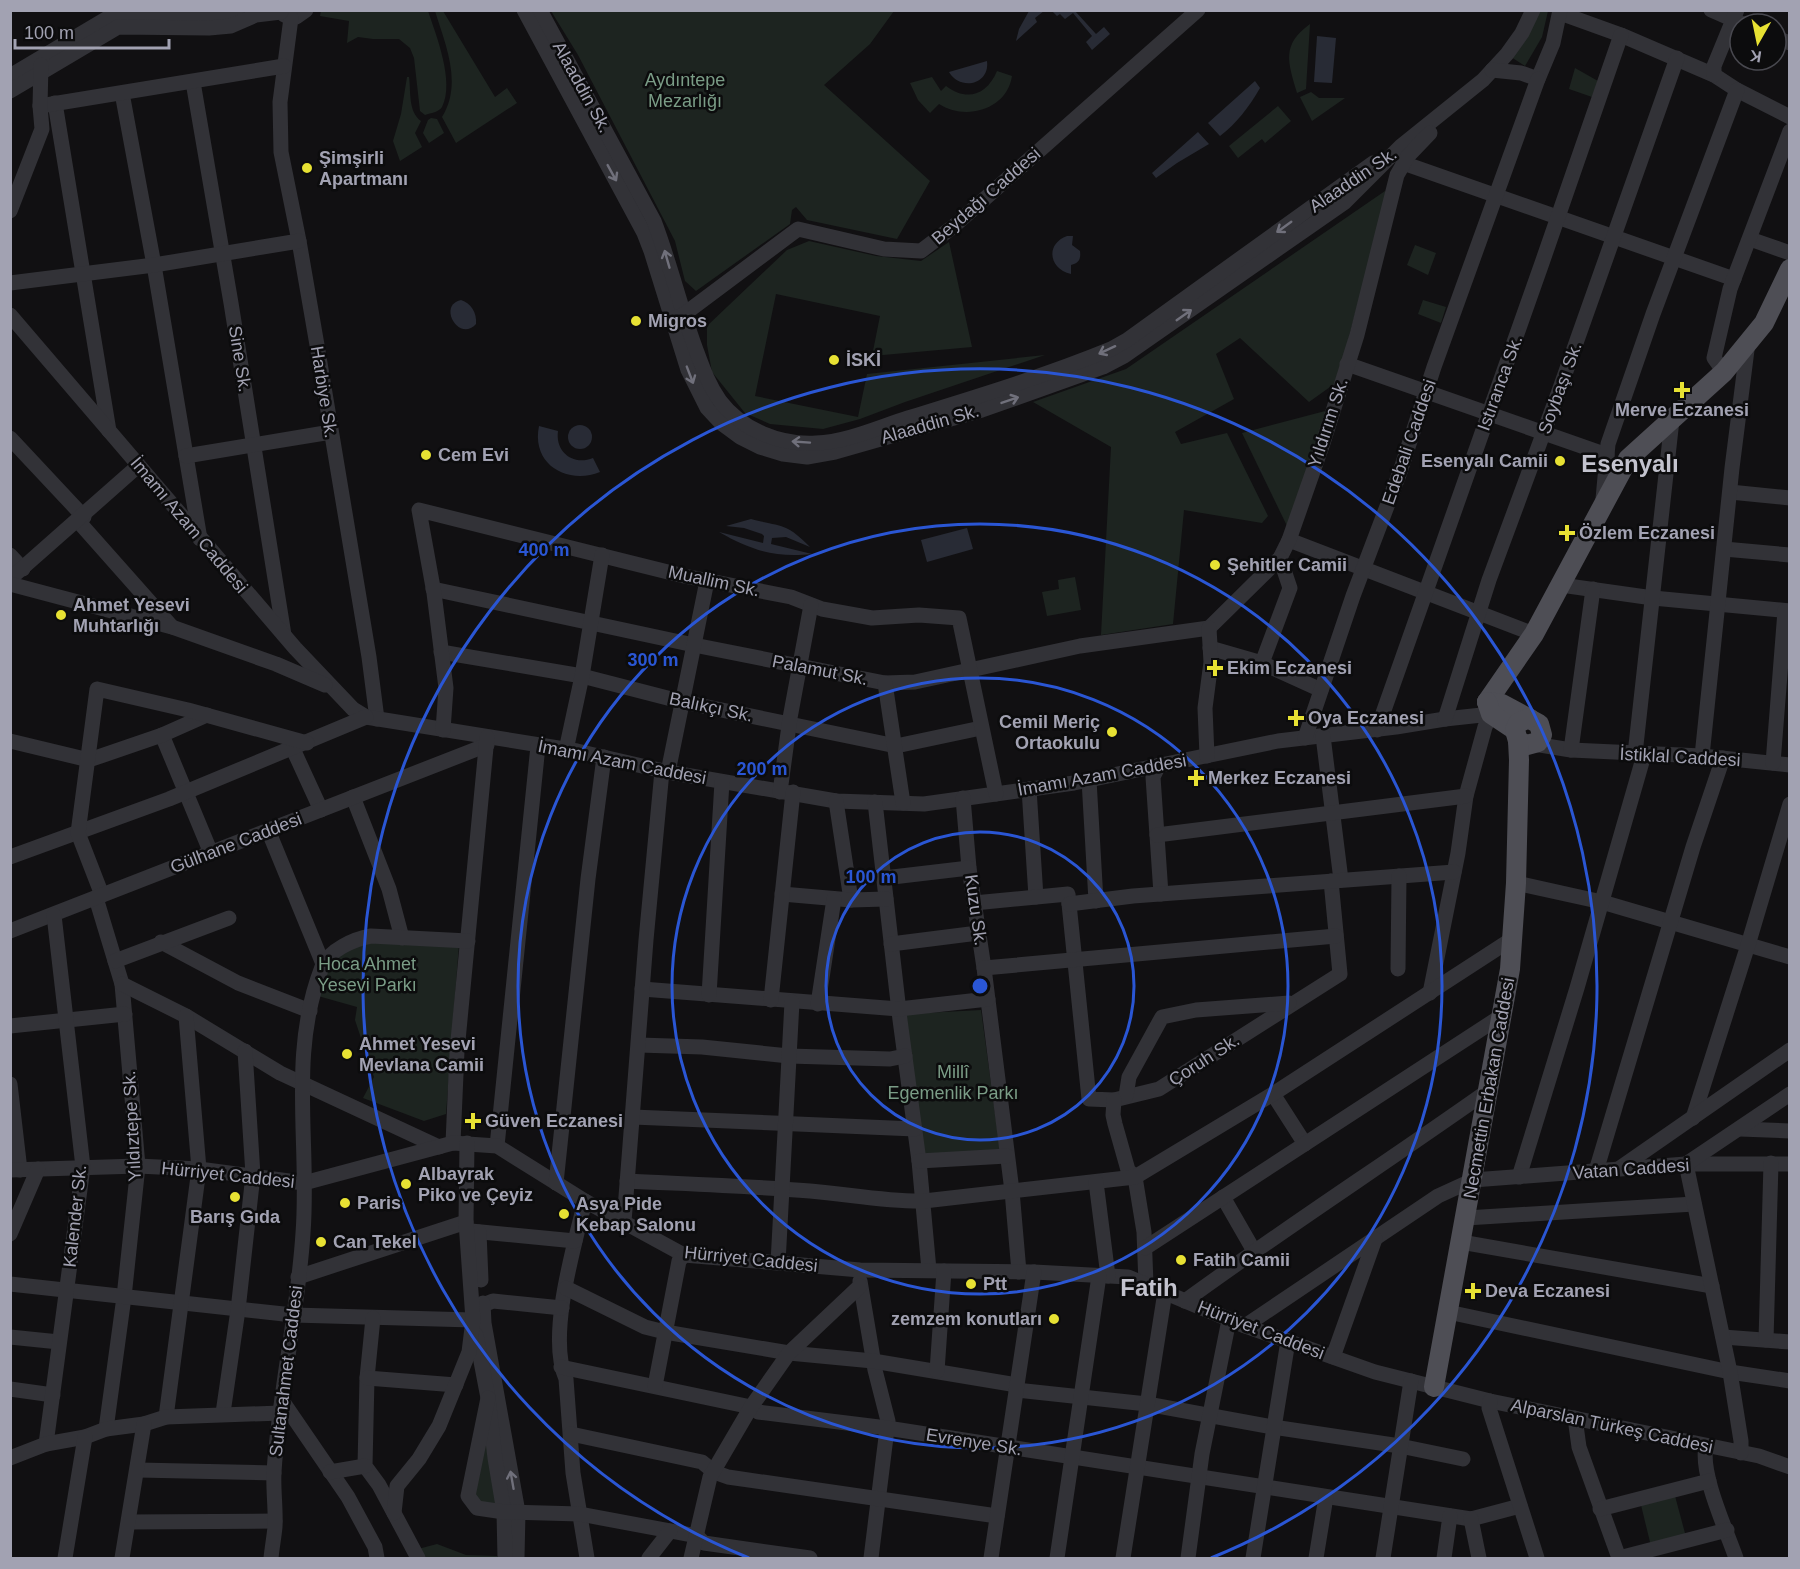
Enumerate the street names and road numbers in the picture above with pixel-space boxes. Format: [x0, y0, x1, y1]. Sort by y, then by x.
street label: Alaaddin Sk. [549, 38, 615, 136]
street label: Beydağı Caddesi [928, 143, 1044, 249]
street label: Alaaddin Sk. [1306, 143, 1400, 217]
street label: Sine Sk. [225, 324, 255, 394]
street label: Istıranca Sk. [1473, 333, 1527, 433]
street label: Soybaşı Sk. [1534, 339, 1586, 437]
street label: Harbiye Sk. [307, 344, 341, 440]
street label: Yıldırım Sk. [1304, 376, 1352, 470]
street label: Edebali Caddesi [1378, 377, 1440, 507]
street label: Alaaddin Sk. [879, 400, 981, 448]
street label: İmamı Azam Caddesi [126, 453, 252, 597]
street label: Muallim Sk. [666, 562, 762, 600]
street label: Palamut Sk. [770, 651, 870, 689]
street label: Balıkçı Sk. [667, 688, 755, 726]
street label: İmamı Azam Caddesi [536, 736, 708, 788]
street label: İstiklal Caddesi [1619, 744, 1741, 770]
street label: İmamı Azam Caddesi [1016, 750, 1188, 800]
street label: Gülhane Caddesi [167, 809, 305, 877]
street label: Kuzu Sk. [961, 873, 991, 947]
street label: Necmettin Erbakan Caddesi [1460, 976, 1518, 1200]
street label: Çoruh Sk. [1165, 1030, 1243, 1090]
street label: Yıldıztepe Sk. [119, 1070, 145, 1182]
street label: Vatan Caddesi [1572, 1155, 1690, 1183]
street label: Hürriyet Caddesi [160, 1158, 296, 1192]
street label: Kalender Sk. [60, 1164, 90, 1268]
street label: Hürriyet Caddesi [683, 1242, 819, 1276]
street label: Sultanahmet Caddesi [266, 1284, 306, 1458]
street label: Hürriyet Caddesi [1195, 1297, 1327, 1363]
street label: Alparslan Türkeş Caddesi [1509, 1395, 1715, 1457]
street label: Evrenye Sk. [925, 1425, 1023, 1459]

